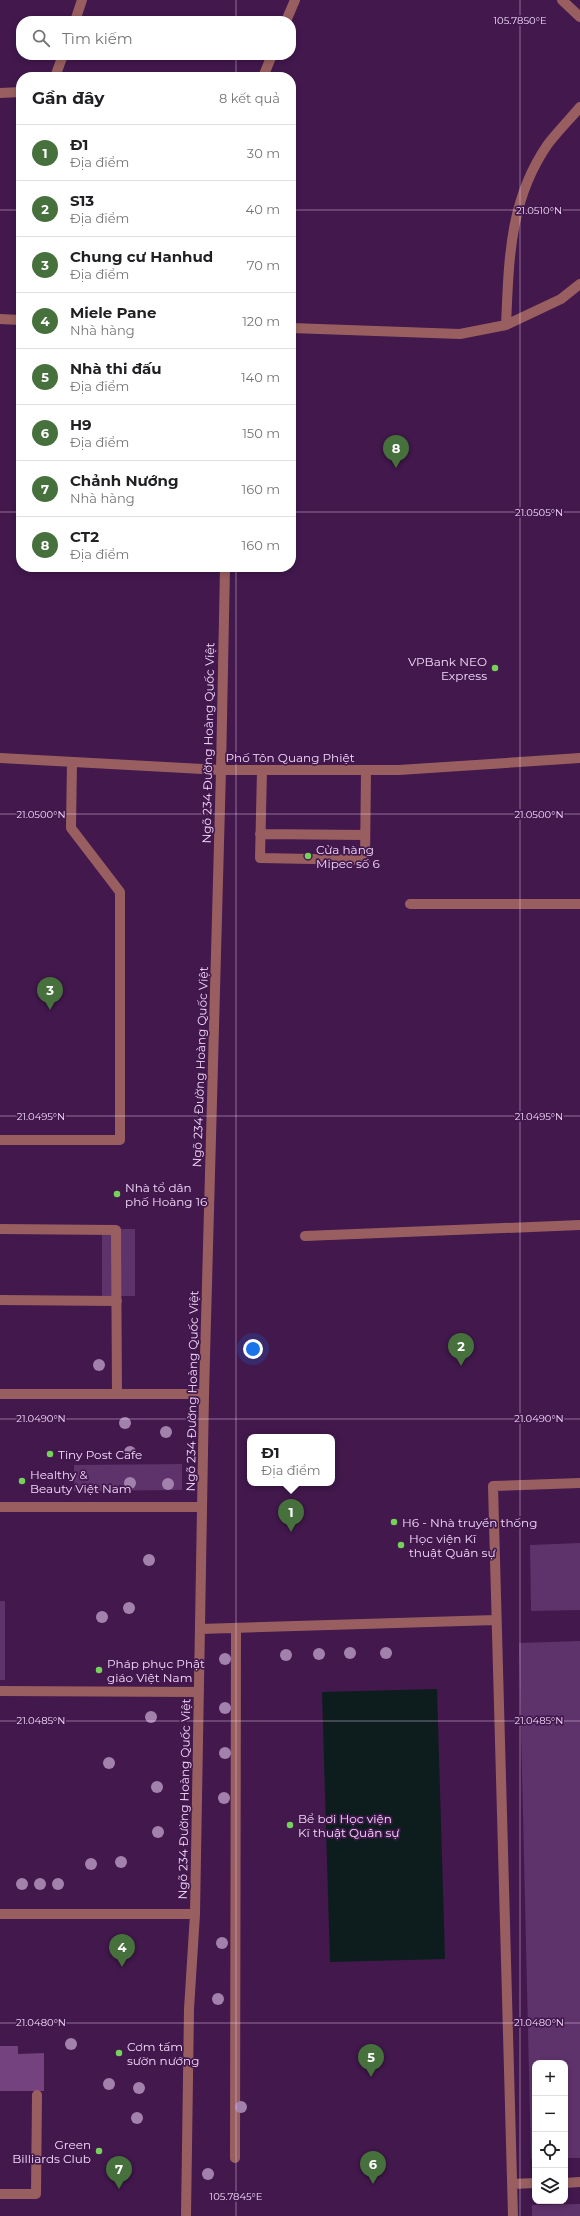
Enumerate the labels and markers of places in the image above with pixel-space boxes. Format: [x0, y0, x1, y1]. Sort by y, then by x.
pin: 8 [383, 435, 409, 468]
place label: VPBank NEO Express [408, 654, 487, 683]
marker: VPBank NEO Express [490, 663, 500, 673]
place label: Cửa hàng Mipec số 6 [316, 842, 380, 871]
marker: Cửa hàng Mipec số 6 [303, 851, 313, 861]
pin: 3 [37, 977, 63, 1010]
place label: Nhà tổ dân phố Hoàng 16 [125, 1180, 207, 1209]
marker: Nhà tổ dân phố Hoàng 16 [112, 1189, 122, 1199]
pin: 2 [448, 1333, 474, 1366]
place label: Tiny Post Cafe [58, 1447, 142, 1462]
marker: Tiny Post Cafe [45, 1449, 55, 1459]
place label: Healthy & Beauty Việt Nam [30, 1467, 132, 1496]
marker: Healthy & Beauty Việt Nam [17, 1476, 27, 1486]
pin: 1 [278, 1499, 304, 1532]
place label: H6 - Nhà truyền thống [402, 1515, 537, 1530]
marker: H6 - Nhà truyền thống [389, 1517, 399, 1527]
place label: Học viện Kĩ thuật Quân sự [409, 1531, 496, 1560]
marker: Học viện Kĩ thuật Quân sự [396, 1540, 406, 1550]
place label: Pháp phục Phật giáo Việt Nam [107, 1656, 205, 1685]
marker: Pháp phục Phật giáo Việt Nam [94, 1665, 104, 1675]
place label: Bể bơi Học viện Kĩ thuật Quân sự [298, 1811, 400, 1840]
marker: Bể bơi Học viện Kĩ thuật Quân sự [285, 1820, 295, 1830]
pin: 4 [109, 1934, 135, 1967]
place label: Cơm tấm sườn nướng [127, 2039, 199, 2068]
pin: 5 [358, 2044, 384, 2077]
marker: Cơm tấm sườn nướng [114, 2048, 124, 2058]
place label: Green Billiards Club [12, 2137, 91, 2166]
marker: Green Billiards Club [94, 2146, 104, 2156]
pin: 6 [360, 2151, 386, 2184]
pin: 7 [106, 2156, 132, 2189]

